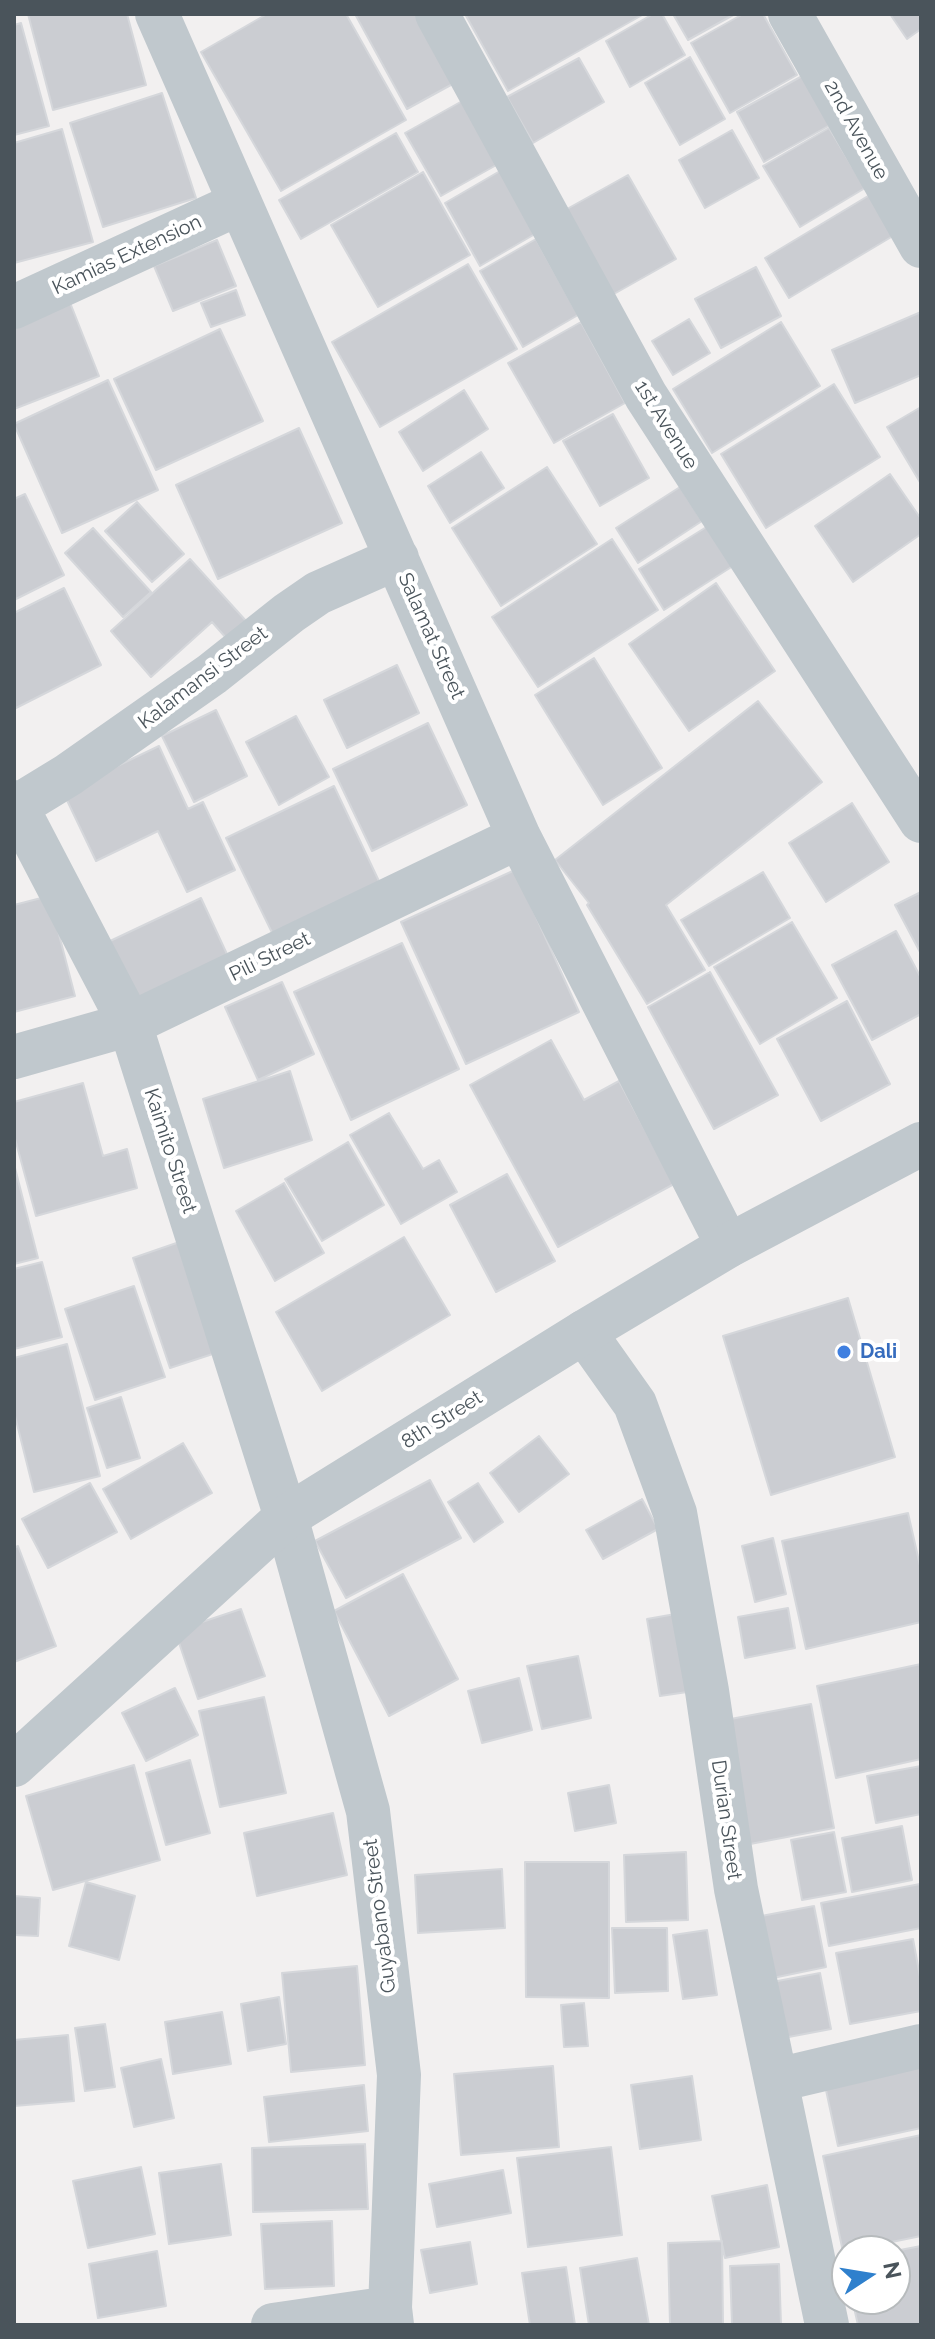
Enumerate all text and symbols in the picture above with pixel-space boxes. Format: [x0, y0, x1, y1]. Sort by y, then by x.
street label: 2nd Avenue [819, 76, 893, 184]
street label: Kamias Extension [49, 210, 205, 300]
street label: 1st Avenue [629, 376, 703, 474]
street label: Salamat Street [392, 569, 470, 703]
street label: Kalamansi Street [134, 622, 272, 734]
street label: Pili Street [226, 927, 314, 987]
street label: Kaimito Street [139, 1086, 201, 1216]
place label: Dali [860, 1340, 897, 1364]
marker: Dali [835, 1343, 853, 1361]
street label: 8th Street [397, 1386, 487, 1454]
street label: Durian Street [706, 1759, 746, 1881]
street label: Guyabano Street [359, 1838, 401, 1994]
north arrow [831, 2235, 911, 2315]
text: N [878, 2260, 907, 2281]

